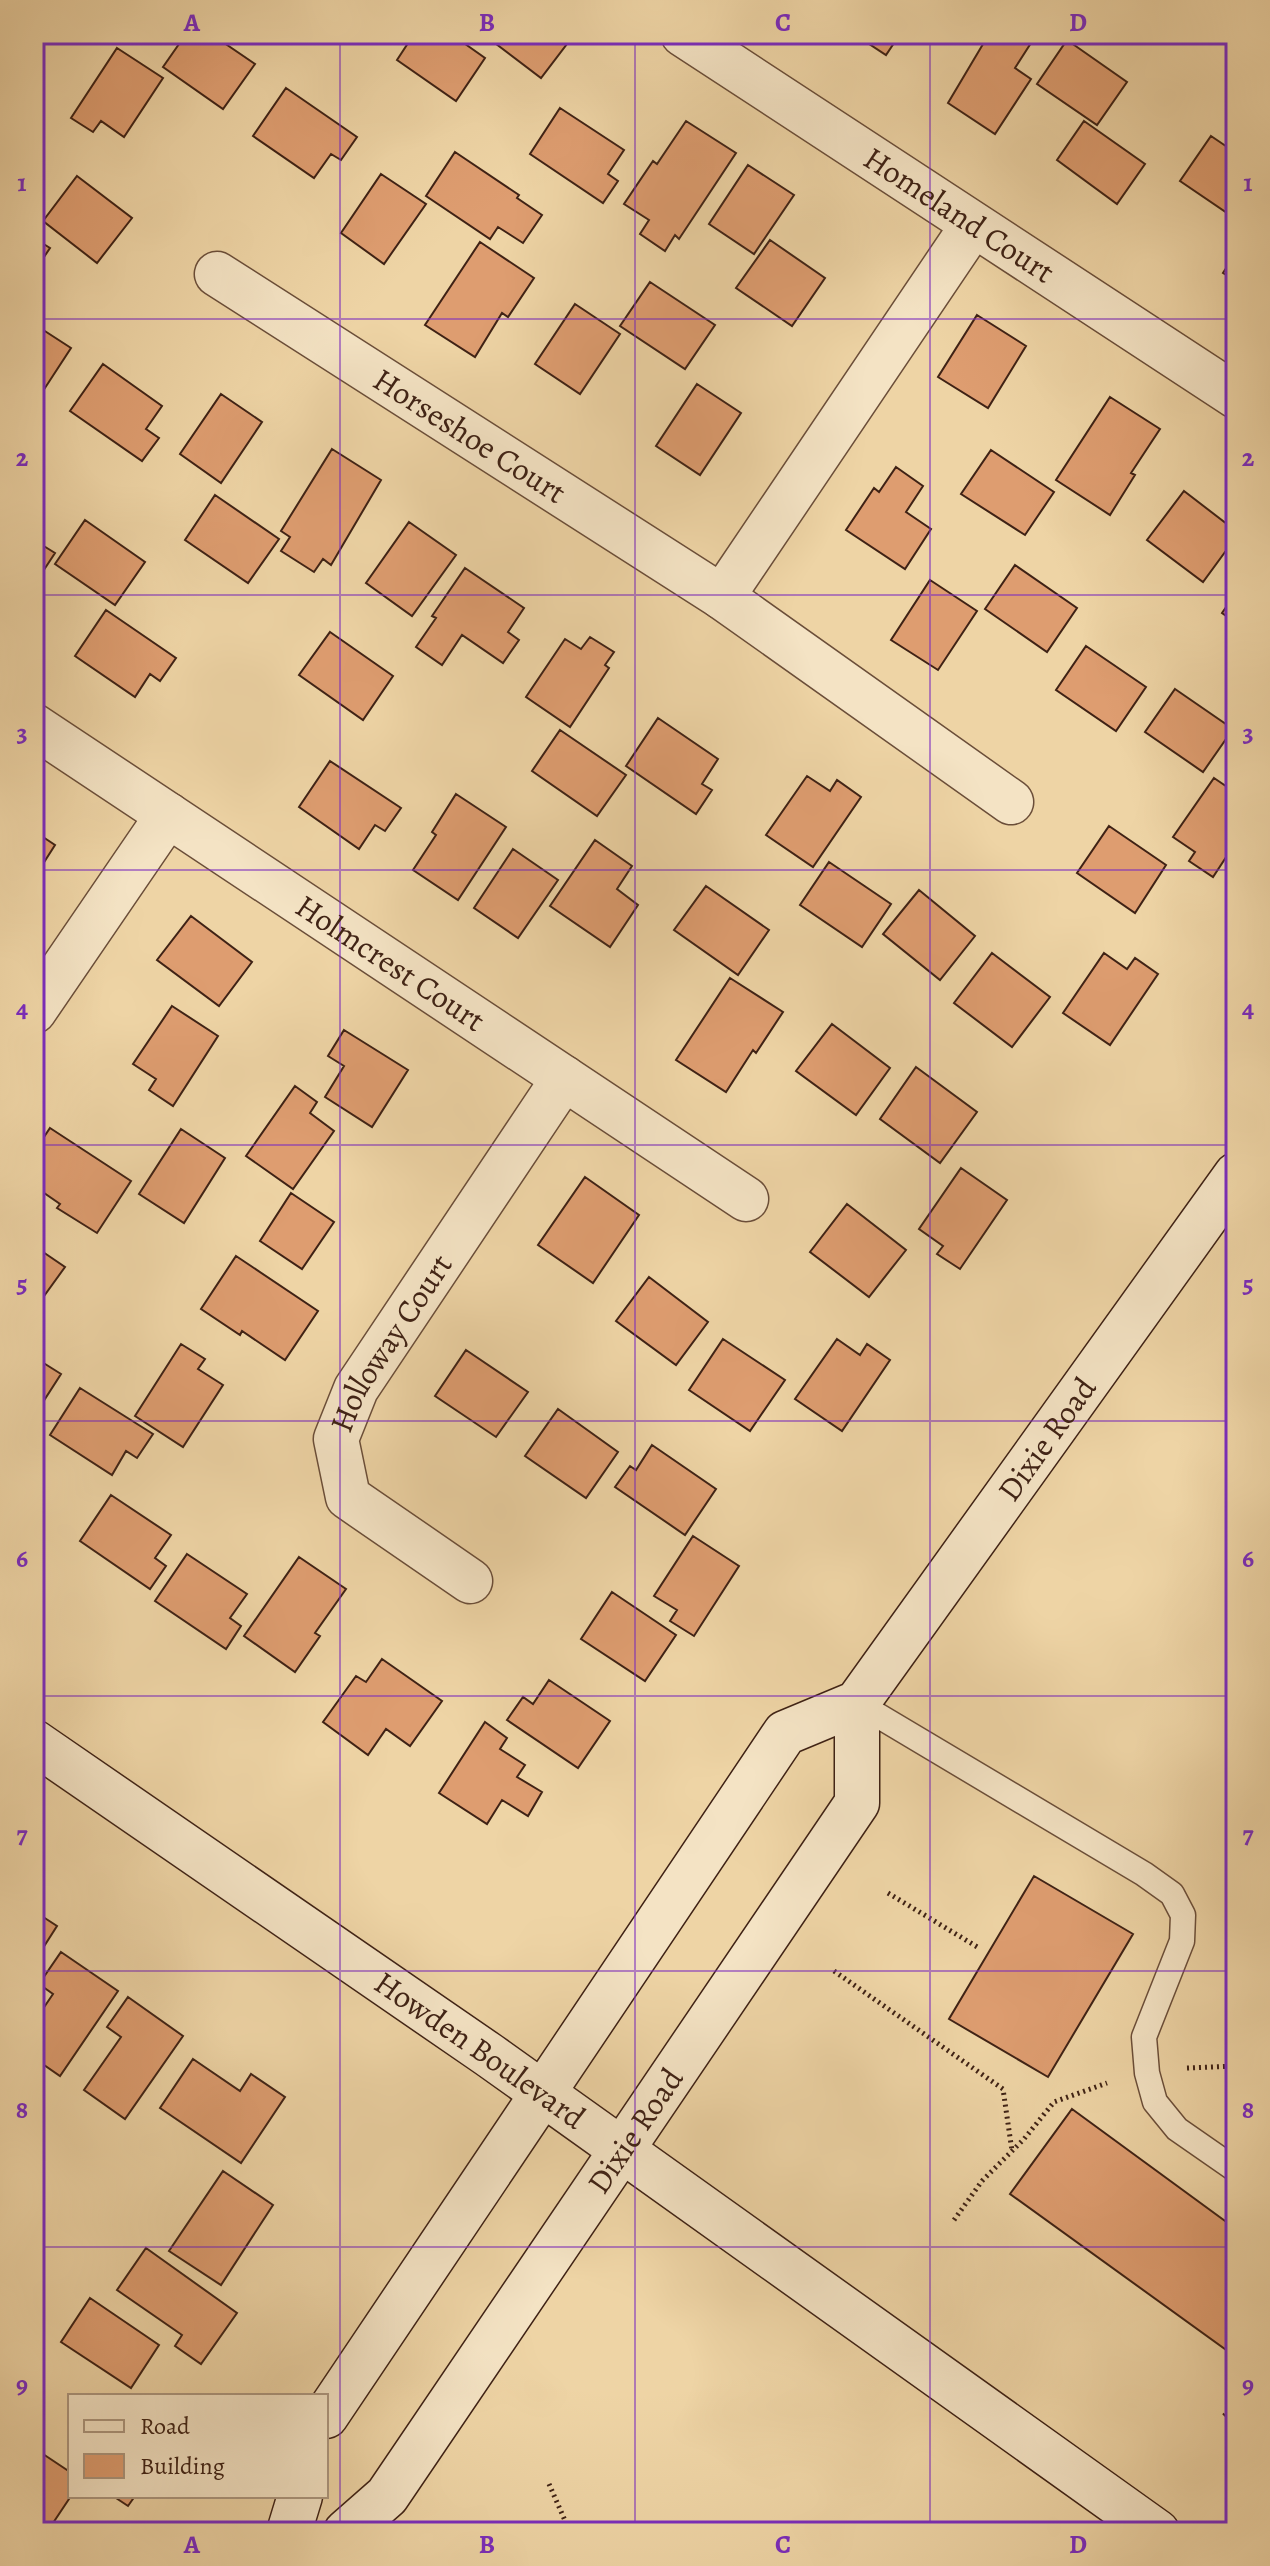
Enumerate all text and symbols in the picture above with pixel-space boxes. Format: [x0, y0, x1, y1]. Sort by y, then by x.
text: A [183, 5, 201, 40]
text: B [479, 5, 495, 40]
text: C [775, 5, 791, 40]
text: D [1069, 5, 1087, 40]
street label: Homeland Court [855, 136, 1063, 293]
text: 1 [17, 165, 27, 200]
text: 1 [1243, 165, 1253, 200]
street label: Horseshoe Court [365, 358, 575, 514]
text: 2 [16, 440, 29, 475]
text: 2 [1242, 440, 1255, 475]
text: 3 [16, 715, 28, 750]
text: 3 [1242, 715, 1254, 750]
street label: Holmcrest Court [287, 884, 494, 1042]
text: 4 [16, 991, 28, 1026]
text: 4 [1242, 991, 1254, 1026]
street label: Holloway Court [319, 1245, 462, 1439]
text: 5 [16, 1266, 28, 1301]
text: 5 [1242, 1266, 1254, 1301]
street label: Dixie Road [987, 1367, 1107, 1510]
text: 6 [16, 1541, 28, 1576]
text: 6 [1242, 1541, 1254, 1576]
text: 7 [16, 1817, 28, 1852]
text: 7 [1242, 1817, 1254, 1852]
street label: Howden Boulevard [366, 1961, 595, 2140]
street label: Dixie Road [576, 2058, 694, 2202]
text: 8 [16, 2092, 28, 2127]
text: 8 [1242, 2092, 1254, 2127]
text: 9 [16, 2367, 28, 2402]
text: 9 [1242, 2367, 1254, 2402]
legend [68, 2394, 328, 2498]
text: Road [140, 2410, 190, 2442]
text: Building [140, 2450, 225, 2482]
text: A [183, 2527, 201, 2562]
text: B [479, 2527, 495, 2562]
text: C [775, 2527, 791, 2562]
text: D [1069, 2527, 1087, 2562]

